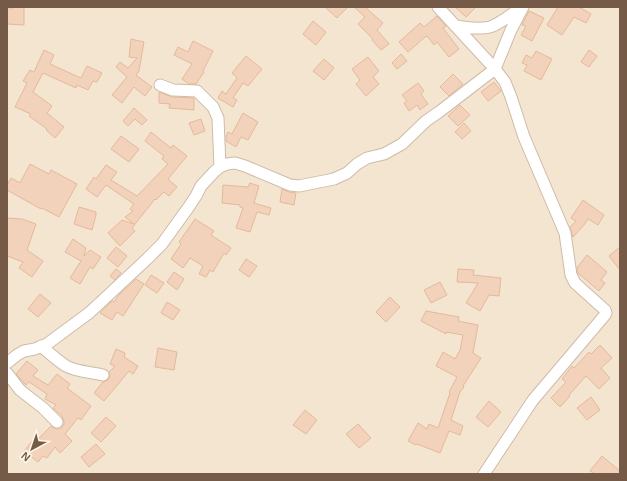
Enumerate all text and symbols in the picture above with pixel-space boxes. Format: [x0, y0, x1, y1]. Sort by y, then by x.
north arrow [12, 429, 52, 469]
text: N [19, 449, 32, 464]

